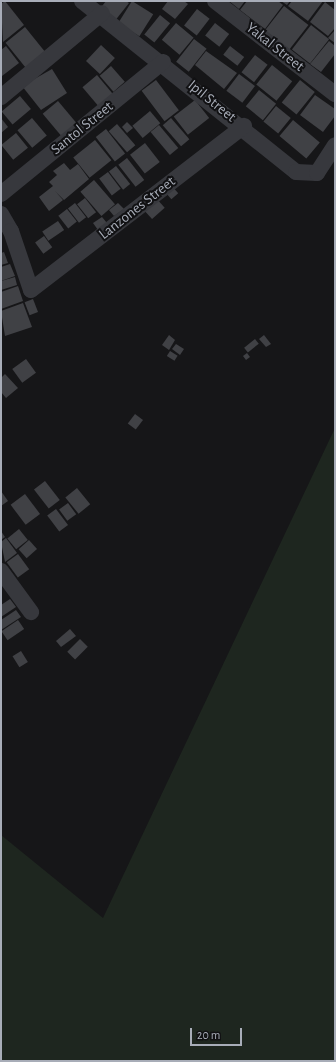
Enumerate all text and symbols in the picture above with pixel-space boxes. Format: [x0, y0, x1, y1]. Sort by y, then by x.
street label: Yakal Street [242, 19, 308, 75]
street label: Ipil Street [184, 76, 240, 126]
street label: Santol Street [47, 97, 117, 159]
street label: Lanzones Street [95, 173, 179, 243]
scale bar [192, 1020, 244, 1046]
text: 20 m [197, 1029, 220, 1041]

